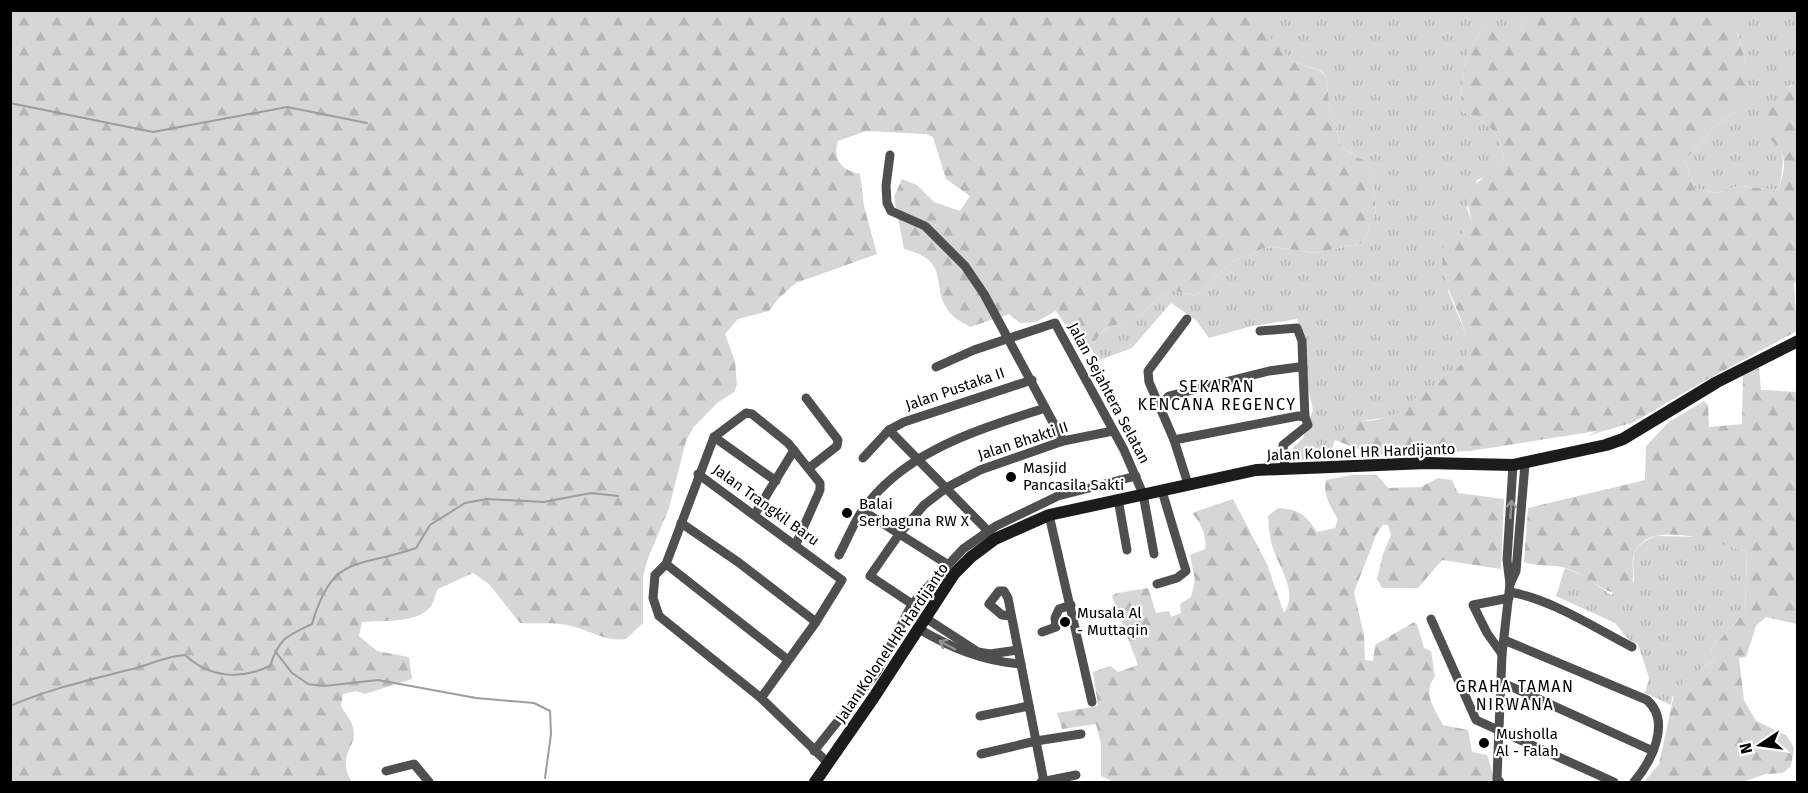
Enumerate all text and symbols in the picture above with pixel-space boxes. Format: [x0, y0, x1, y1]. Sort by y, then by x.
street label: Jalan Sejahtera Selatan [1064, 319, 1154, 467]
street label: Jalan Pustaka II [903, 364, 1007, 414]
district label: SEKARAN KENCANA REGENCY [1138, 377, 1297, 414]
street label: Jalan Bhakti II [975, 418, 1071, 464]
street label: Jalan Kolonel HR Hardijanto [1266, 440, 1456, 464]
place label: Masjid Pancasila Sakti [1023, 459, 1124, 494]
street label: Jalan Trangkil Baru [709, 460, 823, 550]
marker: Masjid Pancasila Sakti [1004, 470, 1018, 484]
place label: Balai Serbaguna RW X [859, 495, 970, 530]
one-way arrow [1506, 500, 1517, 519]
marker: Balai Serbaguna RW X [840, 506, 854, 520]
street label: Jalan Kolonel HR Hardijanto [832, 560, 952, 726]
place label: Musala Al - Muttaqin [1077, 604, 1148, 639]
marker: Musala Al - Muttaqin [1058, 615, 1072, 629]
one-way arrow [939, 639, 957, 650]
district label: GRAHA TAMAN NIRWANA [1456, 677, 1574, 714]
north arrow [1730, 715, 1790, 775]
place label: Musholla Al - Falah [1496, 725, 1559, 760]
marker: Musholla Al - Falah [1477, 736, 1491, 750]
text: N [1735, 741, 1756, 756]

